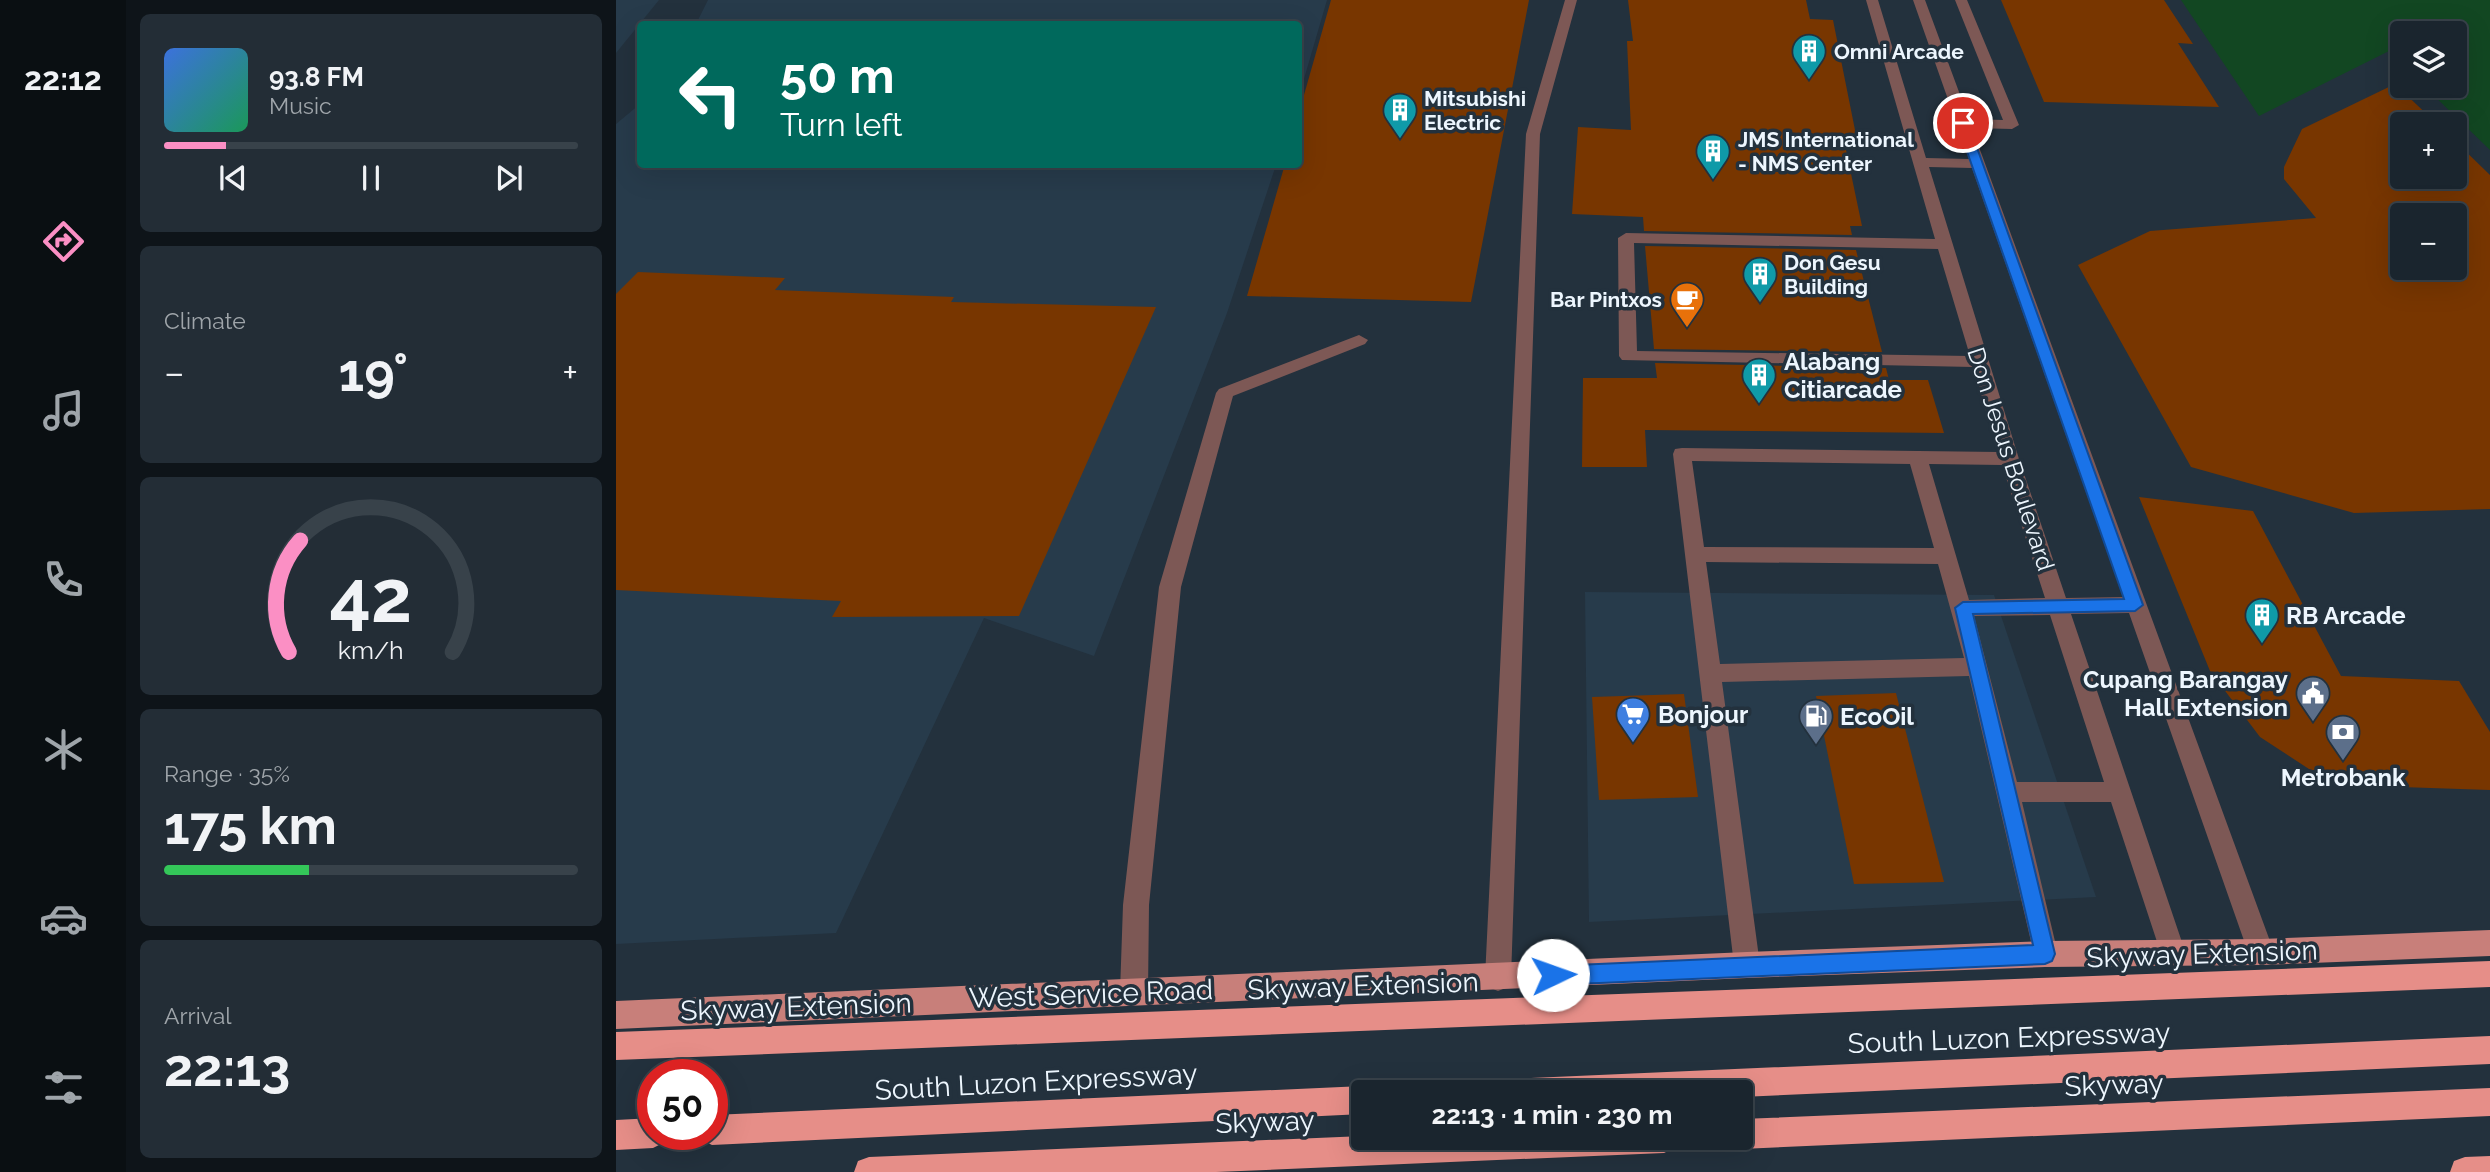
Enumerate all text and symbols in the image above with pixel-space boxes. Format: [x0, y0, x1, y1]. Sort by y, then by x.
map controls [2390, 21, 2467, 280]
button: layers [2390, 21, 2467, 98]
building icon: Omni Arcade [1790, 32, 1828, 81]
place label: Omni Arcade [1834, 39, 1964, 64]
text: 50 m [780, 47, 895, 104]
icon: left [665, 49, 756, 140]
text: 22:12 [24, 60, 102, 97]
text: 93.8 FM [269, 62, 364, 92]
place label: Mitsubishi Electric [1424, 86, 1526, 135]
building icon: Mitsubishi Electric [1381, 91, 1419, 140]
text: Music [269, 92, 332, 119]
pin [1933, 93, 1993, 153]
icon: arrive [1944, 104, 1982, 142]
text: Turn left [780, 106, 902, 143]
button: + [2390, 112, 2467, 189]
place label: JMS International - NMS Center [1738, 127, 1914, 176]
building icon: JMS International - NMS Center [1694, 132, 1732, 181]
icon: previous [214, 159, 252, 197]
icon: pause [352, 159, 390, 197]
icon: next [490, 159, 528, 197]
button: − [2390, 203, 2467, 280]
icon: directions [39, 217, 88, 266]
place label: Don Gesu Building [1784, 250, 1881, 299]
building icon: Don Gesu Building [1741, 255, 1779, 304]
cafe icon: Bar Pintxos [1668, 280, 1706, 329]
place label: Bar Pintxos [1550, 287, 1662, 312]
text: Climate [164, 307, 246, 334]
text: 19° [339, 342, 408, 403]
street label: Don Jesus Boulevard [1961, 344, 2061, 574]
place label: Alabang Citiarcade [1784, 347, 1902, 404]
text: − [164, 350, 184, 395]
text: + [562, 350, 578, 395]
building icon: Alabang Citiarcade [1740, 356, 1778, 405]
icon: music [39, 386, 88, 435]
text: 42 [330, 554, 412, 639]
icon: phone [39, 555, 88, 604]
building icon: RB Arcade [2243, 596, 2281, 645]
place label: RB Arcade [2286, 601, 2406, 630]
text: km/h [338, 635, 404, 665]
place label: Cupang Barangay Hall Extension [2083, 665, 2288, 722]
public building icon: Cupang Barangay Hall Extension [2294, 674, 2332, 723]
supermarket icon: Bonjour [1614, 695, 1652, 744]
fuel station icon: EcoOil [1797, 697, 1835, 746]
place label: Bonjour [1658, 700, 1748, 729]
place label: EcoOil [1840, 702, 1914, 731]
bank icon: Metrobank [2324, 713, 2362, 762]
icon: climate [39, 725, 88, 774]
text: Range · 35% [164, 760, 290, 787]
place label: Metrobank [2281, 763, 2406, 792]
text: 175 km [164, 795, 337, 856]
icon: car [39, 894, 88, 943]
street label: Skyway Extension [2086, 933, 2318, 975]
position arrow [1516, 938, 1590, 1012]
street label: Skyway Extension [1247, 965, 1479, 1007]
street label: West Service Road [968, 973, 1214, 1015]
street label: Skyway Extension [680, 986, 912, 1028]
text: Arrival [164, 1002, 231, 1029]
street label: South Luzon Expressway [1847, 1016, 2171, 1060]
text: 22:13 [164, 1037, 290, 1098]
street label: South Luzon Expressway [874, 1057, 1198, 1107]
speed limit sign: 50 [637, 1059, 728, 1150]
icon: filters [39, 1063, 88, 1112]
street label: Skyway [2064, 1067, 2164, 1103]
text: 22:13 · 1 min · 230 m [1432, 1100, 1672, 1130]
street label: Skyway [1215, 1104, 1315, 1140]

